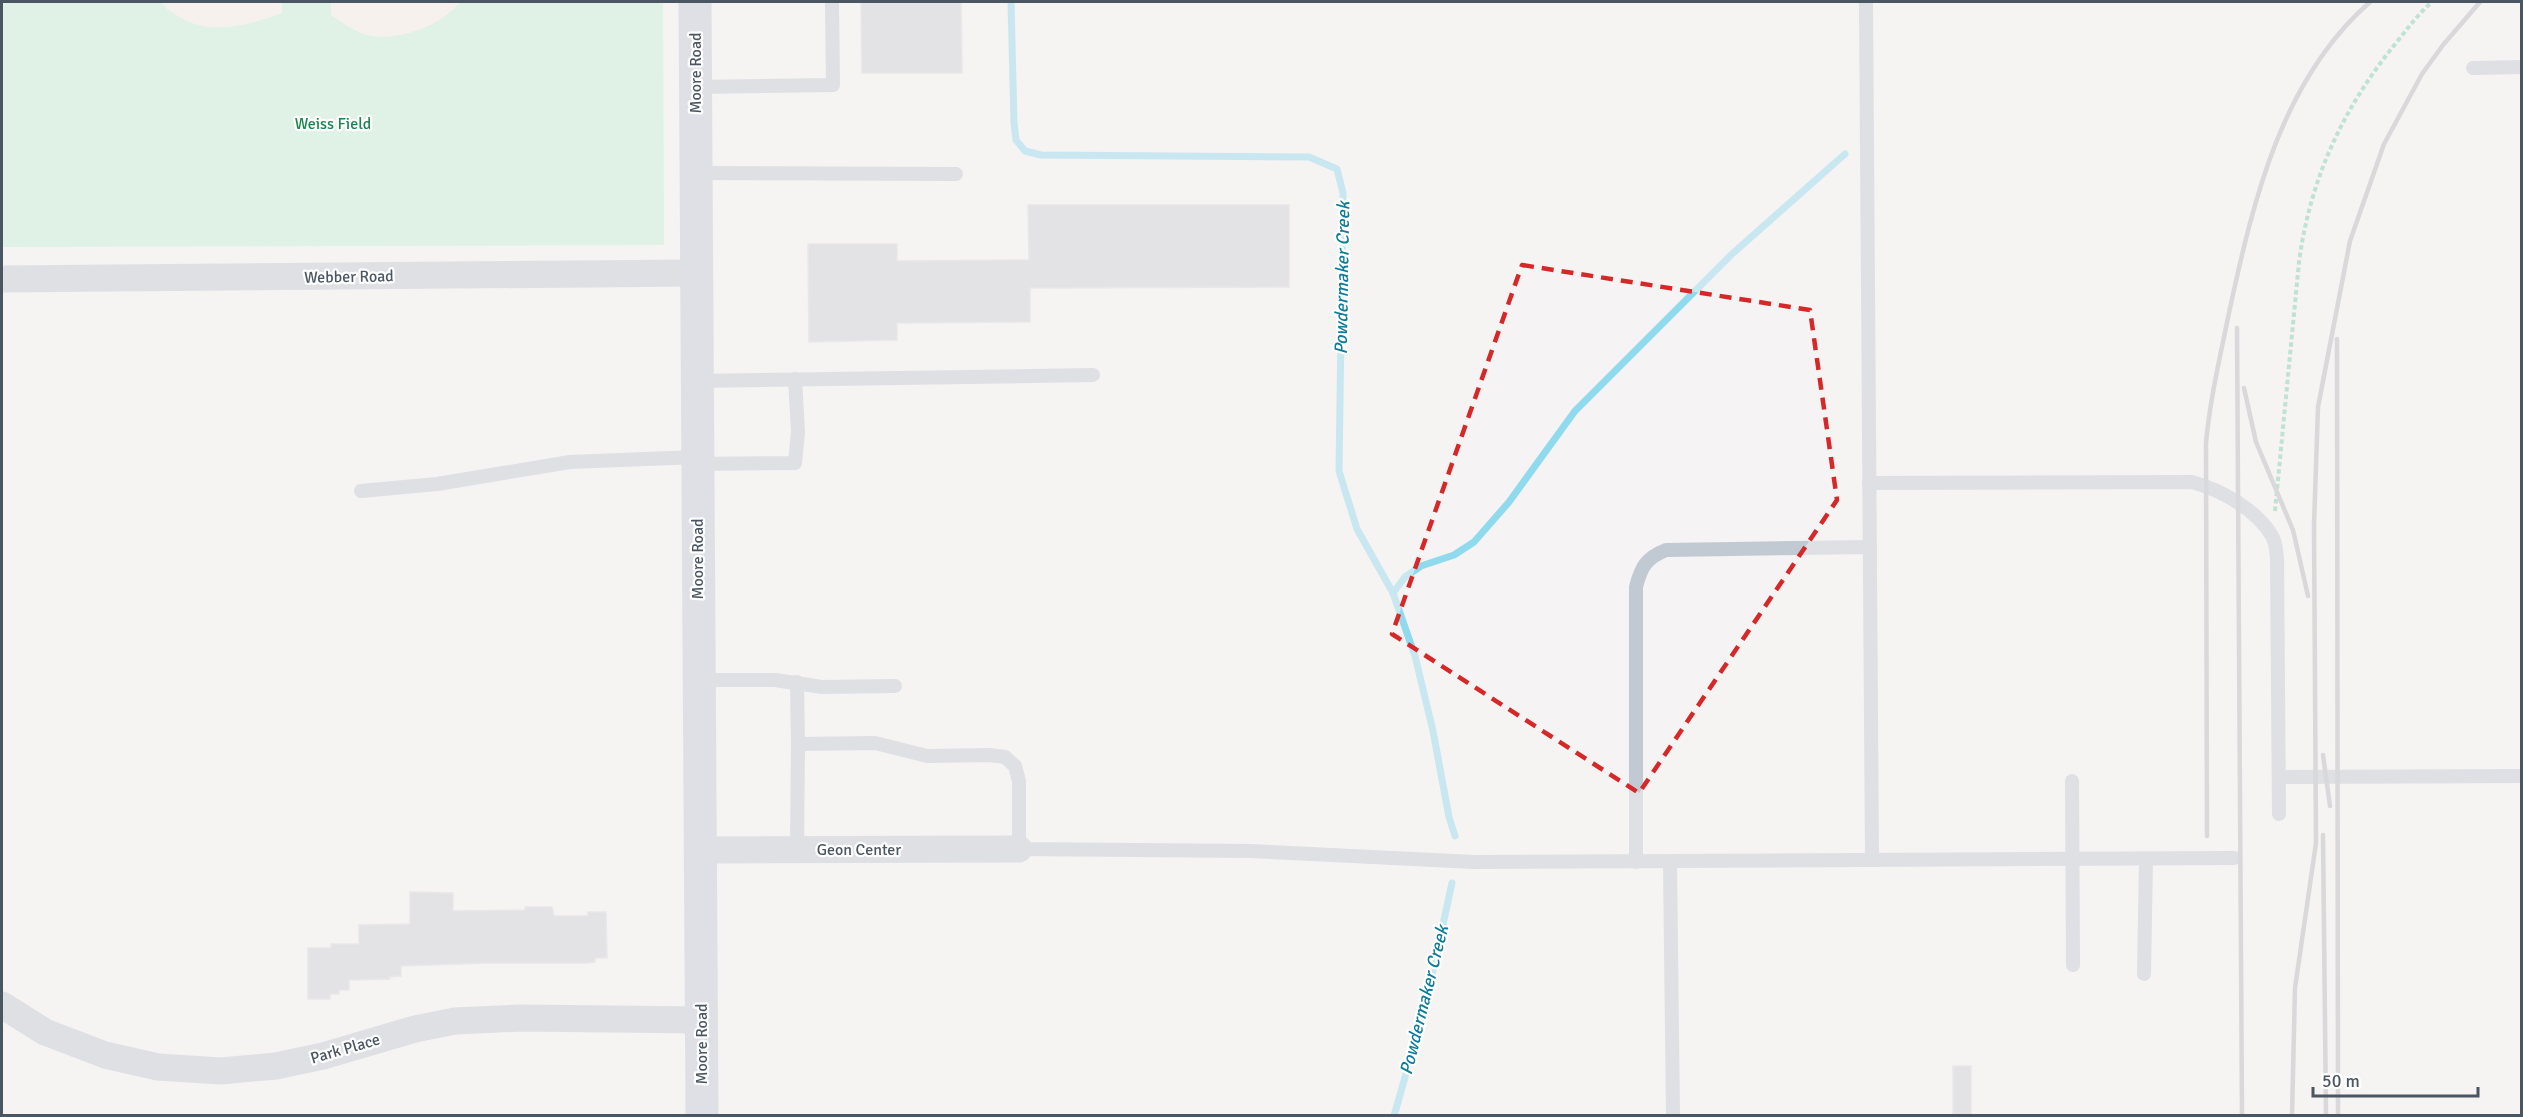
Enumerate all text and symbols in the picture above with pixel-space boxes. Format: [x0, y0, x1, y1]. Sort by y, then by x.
street label: Moore Road [686, 33, 706, 113]
park label: Weiss Field [295, 114, 371, 134]
water label: Powdermaker Creek [1330, 199, 1354, 355]
street label: Webber Road [304, 266, 394, 288]
street label: Moore Road [688, 519, 708, 599]
street label: Geon Center [817, 840, 901, 860]
water label: Powdermaker Creek [1395, 921, 1454, 1077]
street label: Moore Road [692, 1004, 712, 1084]
street label: Park Place [308, 1029, 382, 1068]
scale bar [2313, 1060, 2478, 1098]
text: 50 m [2322, 1070, 2360, 1092]

